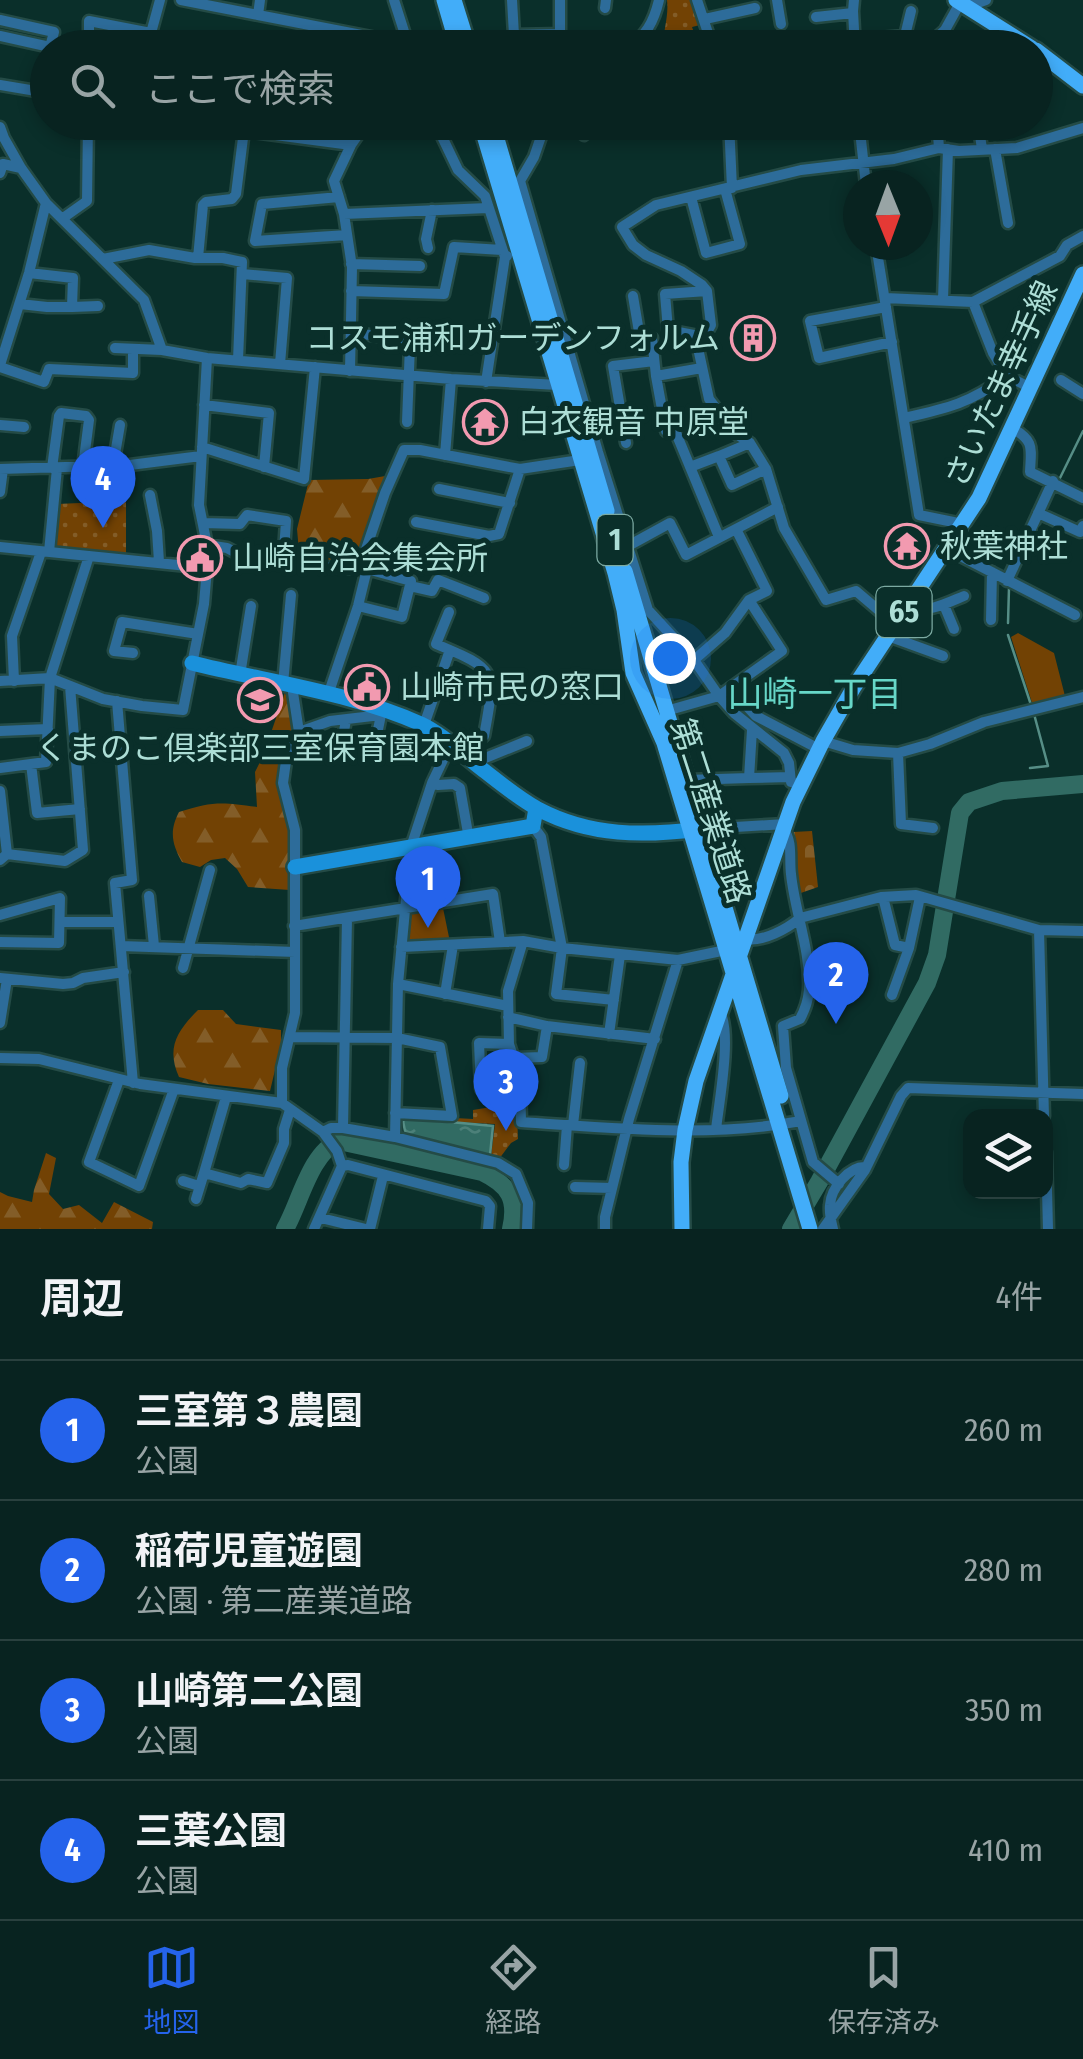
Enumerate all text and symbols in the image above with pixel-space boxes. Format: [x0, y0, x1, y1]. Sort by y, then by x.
search box [30, 30, 1053, 140]
icon: search [65, 58, 120, 113]
text: ここで検索 [145, 66, 335, 112]
north arrow [843, 170, 933, 260]
street label: さいたま幸手線 [937, 275, 1065, 493]
building icon: コスモ浦和ガーデンフォルム [730, 315, 776, 361]
place label: コスモ浦和ガーデンフォルム [306, 319, 720, 357]
temple icon: 白衣観音 中原堂 [462, 399, 508, 445]
place label: 白衣観音 中原堂 [518, 403, 750, 441]
pin: 4 [70, 446, 136, 528]
road number: 1 [598, 515, 632, 565]
temple icon: 秋葉神社 [884, 523, 930, 569]
place label: 秋葉神社 [940, 527, 1068, 565]
public building icon: 山崎自治会集会所 [177, 535, 223, 581]
place label: 山崎自治会集会所 [232, 539, 488, 577]
road number: 65 [876, 587, 932, 637]
your location [645, 633, 696, 684]
public building icon: 山崎市民の窓口 [344, 664, 390, 710]
place label: 山崎市民の窓口 [400, 668, 624, 706]
district label: 山崎一丁目 [727, 673, 903, 715]
school or university icon: くまのこ倶楽部三室保育園本館 [237, 677, 283, 723]
street label: 第二産業道路 [663, 714, 759, 908]
place label: くまのこ倶楽部三室保育園本館 [36, 729, 484, 767]
pin: 1 [396, 846, 460, 928]
pin: 2 [804, 942, 868, 1024]
pin: 3 [474, 1048, 538, 1131]
map controls [963, 1109, 1053, 1199]
button: layers [963, 1109, 1053, 1199]
text: 周辺 [40, 1274, 124, 1324]
text: 4件 [996, 1278, 1043, 1316]
text: 三室第３農園 [135, 1388, 363, 1434]
text: 1 [66, 1411, 79, 1449]
text: 260 m [964, 1411, 1043, 1449]
text: 公園 [135, 1442, 199, 1480]
text: 稲荷児童遊園 [135, 1528, 363, 1574]
text: 2 [65, 1551, 80, 1589]
text: 280 m [964, 1551, 1043, 1589]
text: 公園 · 第二産業道路 [135, 1582, 413, 1620]
text: 山崎第二公園 [135, 1668, 363, 1714]
text: 3 [65, 1691, 80, 1729]
text: 350 m [965, 1691, 1043, 1729]
text: 公園 [135, 1722, 199, 1760]
text: 三葉公園 [135, 1808, 287, 1854]
text: 4 [64, 1831, 81, 1869]
text: 410 m [968, 1831, 1043, 1869]
text: 公園 [135, 1862, 199, 1900]
tab: 地図 [143, 1940, 199, 2040]
tab: 経路 [485, 1940, 542, 2040]
tab: 保存済み [828, 1940, 940, 2040]

